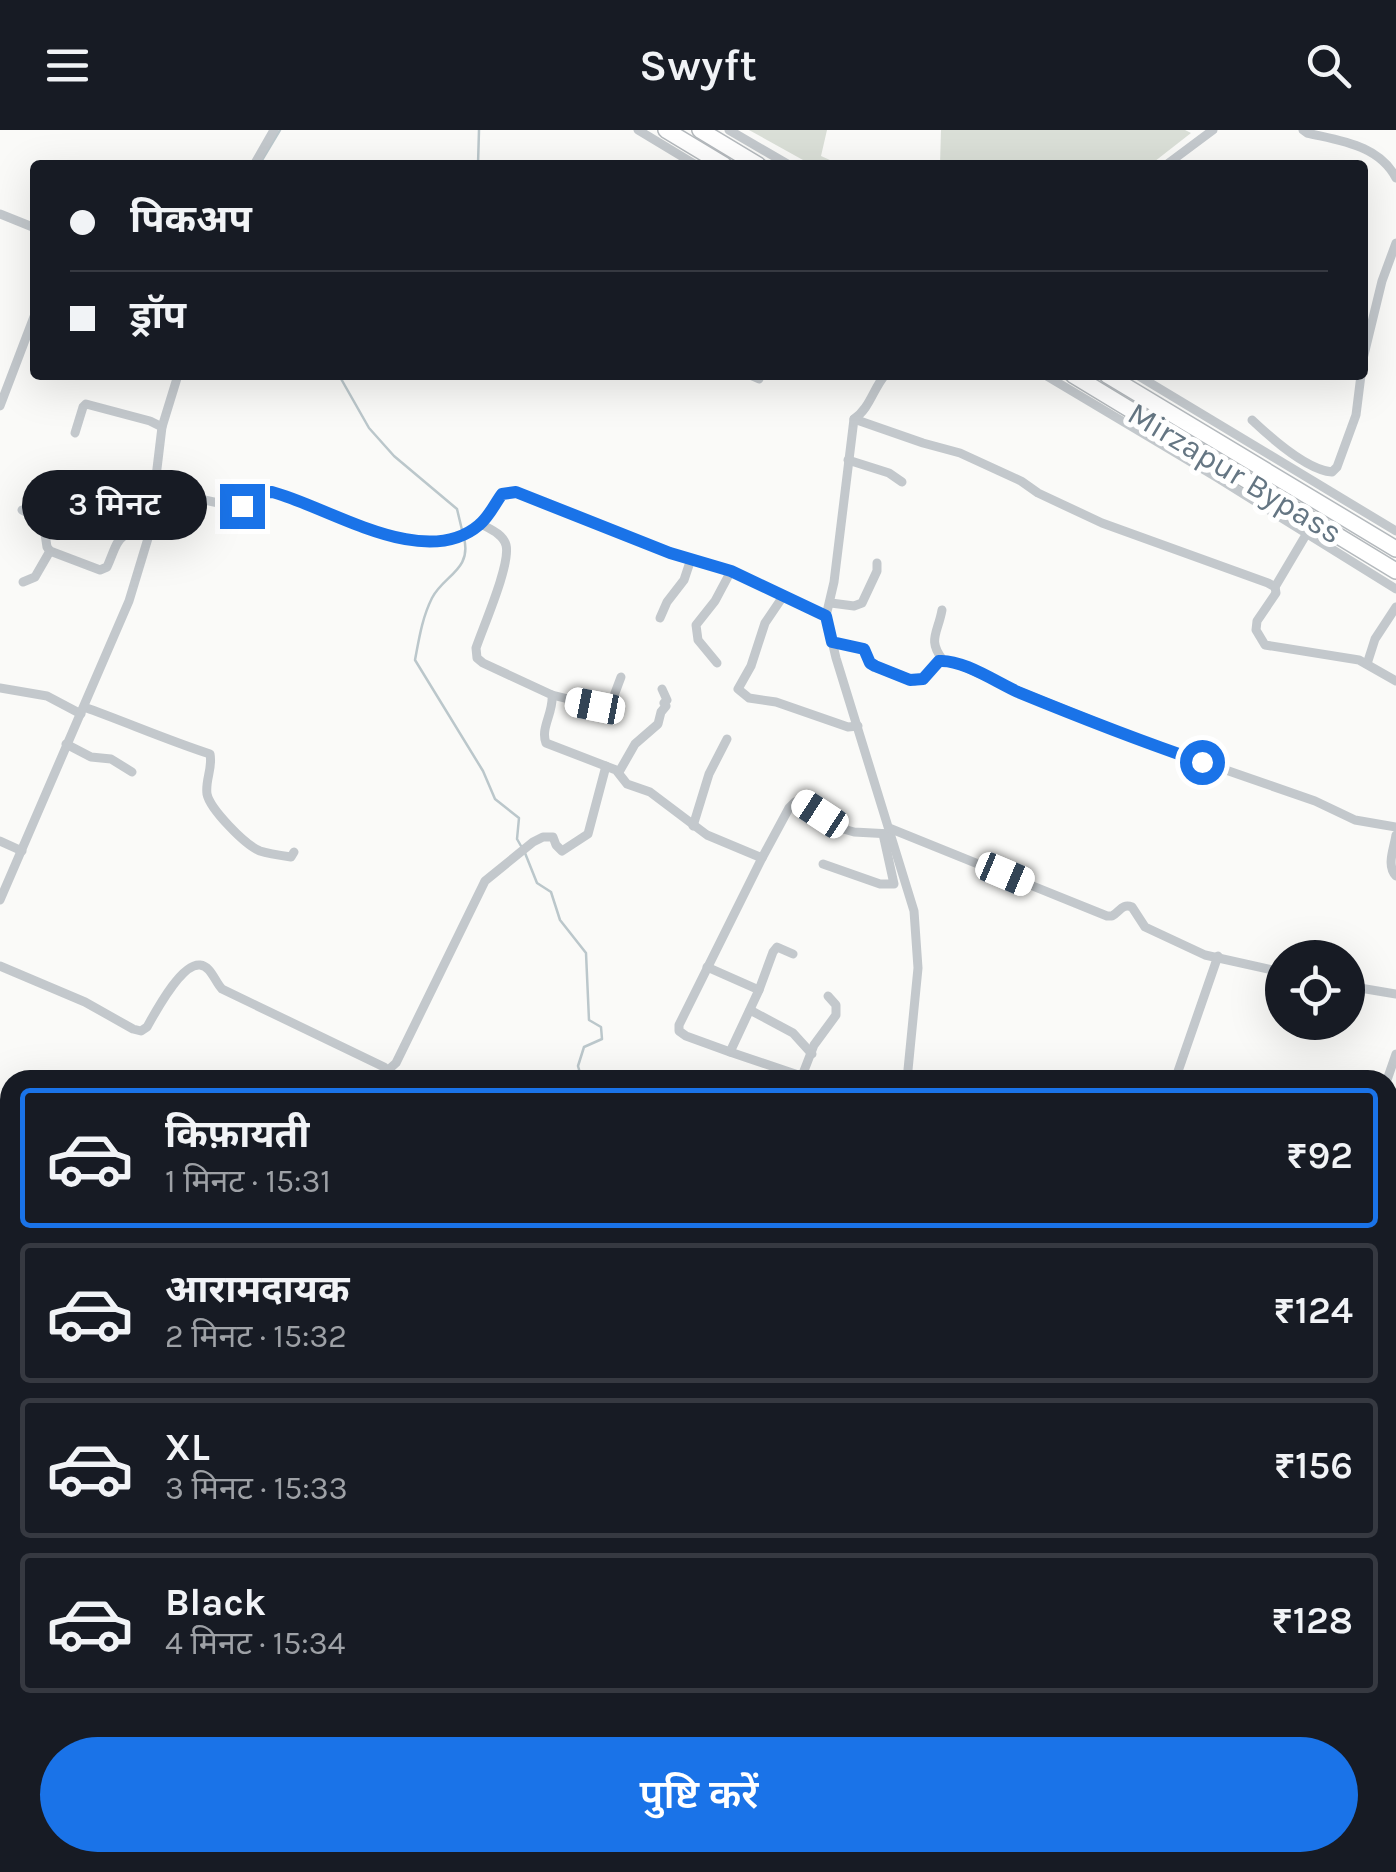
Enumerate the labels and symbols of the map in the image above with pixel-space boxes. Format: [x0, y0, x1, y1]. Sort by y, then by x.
street label: Mirzapur Bypass [1121, 395, 1349, 551]
callout: 3 मिनट [22, 471, 207, 541]
route end [220, 484, 265, 529]
car [563, 686, 627, 726]
route start [1180, 740, 1225, 785]
car [787, 785, 853, 843]
car [972, 848, 1038, 900]

